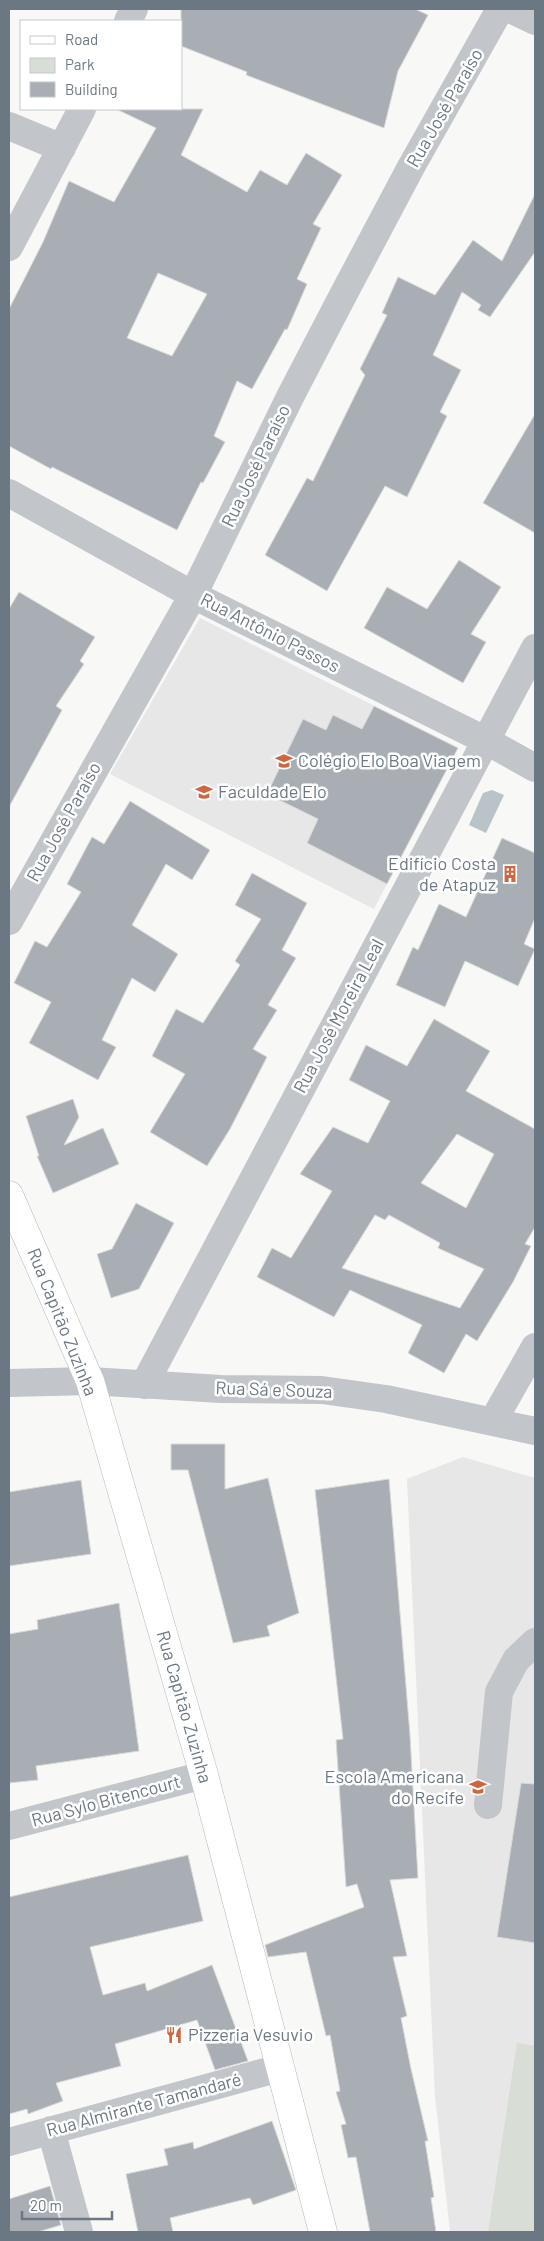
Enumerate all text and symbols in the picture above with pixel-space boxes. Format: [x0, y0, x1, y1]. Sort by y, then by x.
legend [20, 20, 182, 110]
text: Road [65, 30, 98, 48]
street label: Rua José Paraíso [401, 44, 487, 171]
text: Park [65, 55, 95, 73]
text: Building [65, 80, 118, 98]
street label: Rua José Paraíso [216, 401, 294, 530]
street label: Rua Antônio Passos [197, 588, 344, 677]
place label: Colégio Elo Boa Viagem [298, 749, 481, 771]
school or university icon: Colégio Elo Boa Viagem [274, 751, 294, 771]
street label: Rua José Paraíso [21, 758, 105, 885]
place label: Faculdade Elo [218, 780, 327, 802]
school or university icon: Faculdade Elo [194, 782, 214, 802]
place label: Edifício Costa de Atapuz [388, 852, 496, 895]
building icon: Edifício Costa de Atapuz [500, 864, 520, 884]
street label: Rua José Moreira Leal [288, 935, 388, 1096]
street label: Rua Capitão Zuzinha [23, 1244, 103, 1399]
street label: Rua Sá e Souza [215, 1376, 333, 1402]
street label: Rua Capitão Zuzinha [153, 1628, 217, 1786]
place label: Escola Americana do Recife [325, 1765, 464, 1808]
street label: Rua Sylo Bitencourt [29, 1770, 183, 1830]
school or university icon: Escola Americana do Recife [468, 1777, 488, 1797]
place label: Pizzeria Vesuvio [188, 2023, 313, 2045]
restaurant icon: Pizzeria Vesuvio [164, 2025, 184, 2045]
street label: Rua Almirante Tamandaré [44, 2067, 244, 2141]
scale bar [22, 2188, 112, 2220]
text: 20 m [30, 2196, 62, 2214]

